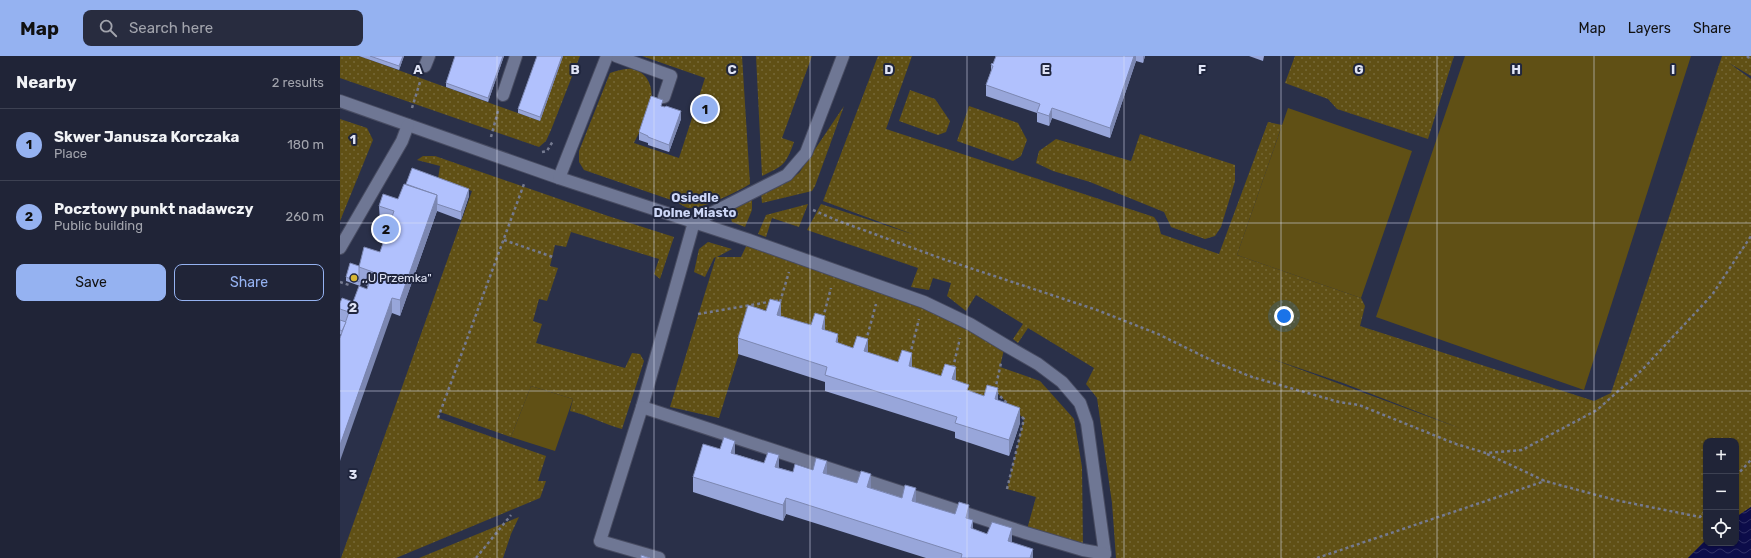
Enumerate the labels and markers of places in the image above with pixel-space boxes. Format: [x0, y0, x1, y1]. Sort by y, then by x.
pin: 1 [692, 94, 718, 124]
pin: 2 [373, 214, 399, 244]
place label: ,,U Przemka" [362, 271, 432, 285]
marker: ,,U Przemka" [349, 273, 359, 283]

